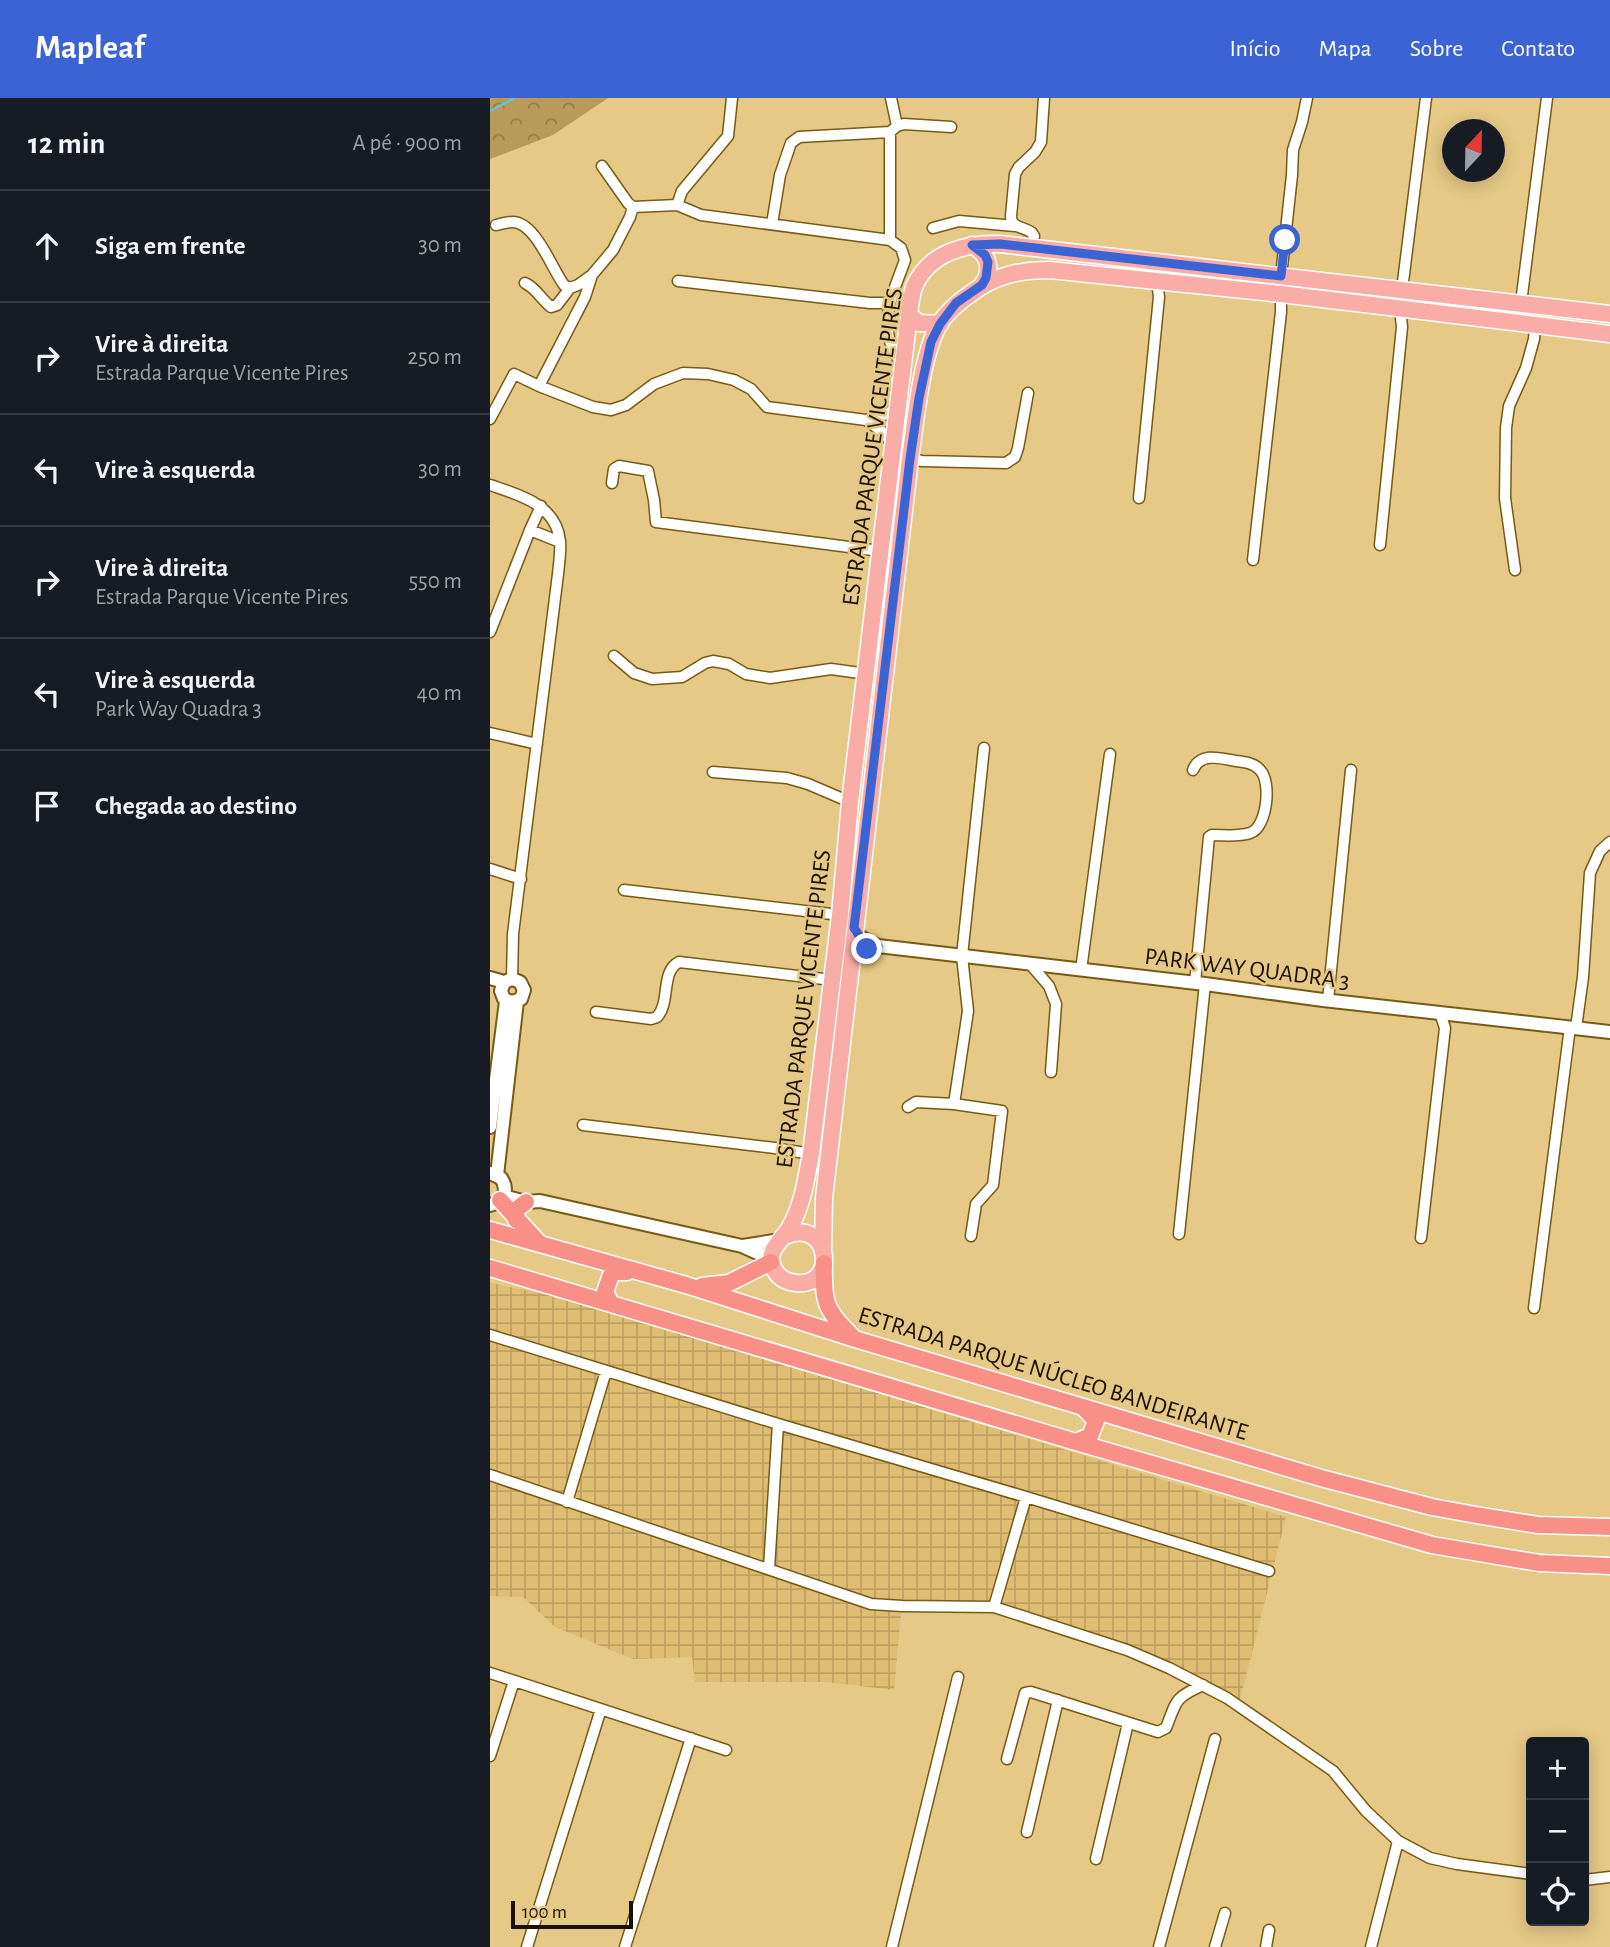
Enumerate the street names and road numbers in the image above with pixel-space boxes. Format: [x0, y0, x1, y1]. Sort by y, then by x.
street label: ESTRADA PARQUE VICENTE PIRES [839, 287, 907, 607]
street label: ESTRADA PARQUE VICENTE PIRES [773, 848, 835, 1170]
street label: PARK WAY QUADRA 3 [1143, 945, 1351, 993]
street label: ESTRADA PARQUE NÚCLEO BANDEIRANTE [855, 1301, 1252, 1445]

